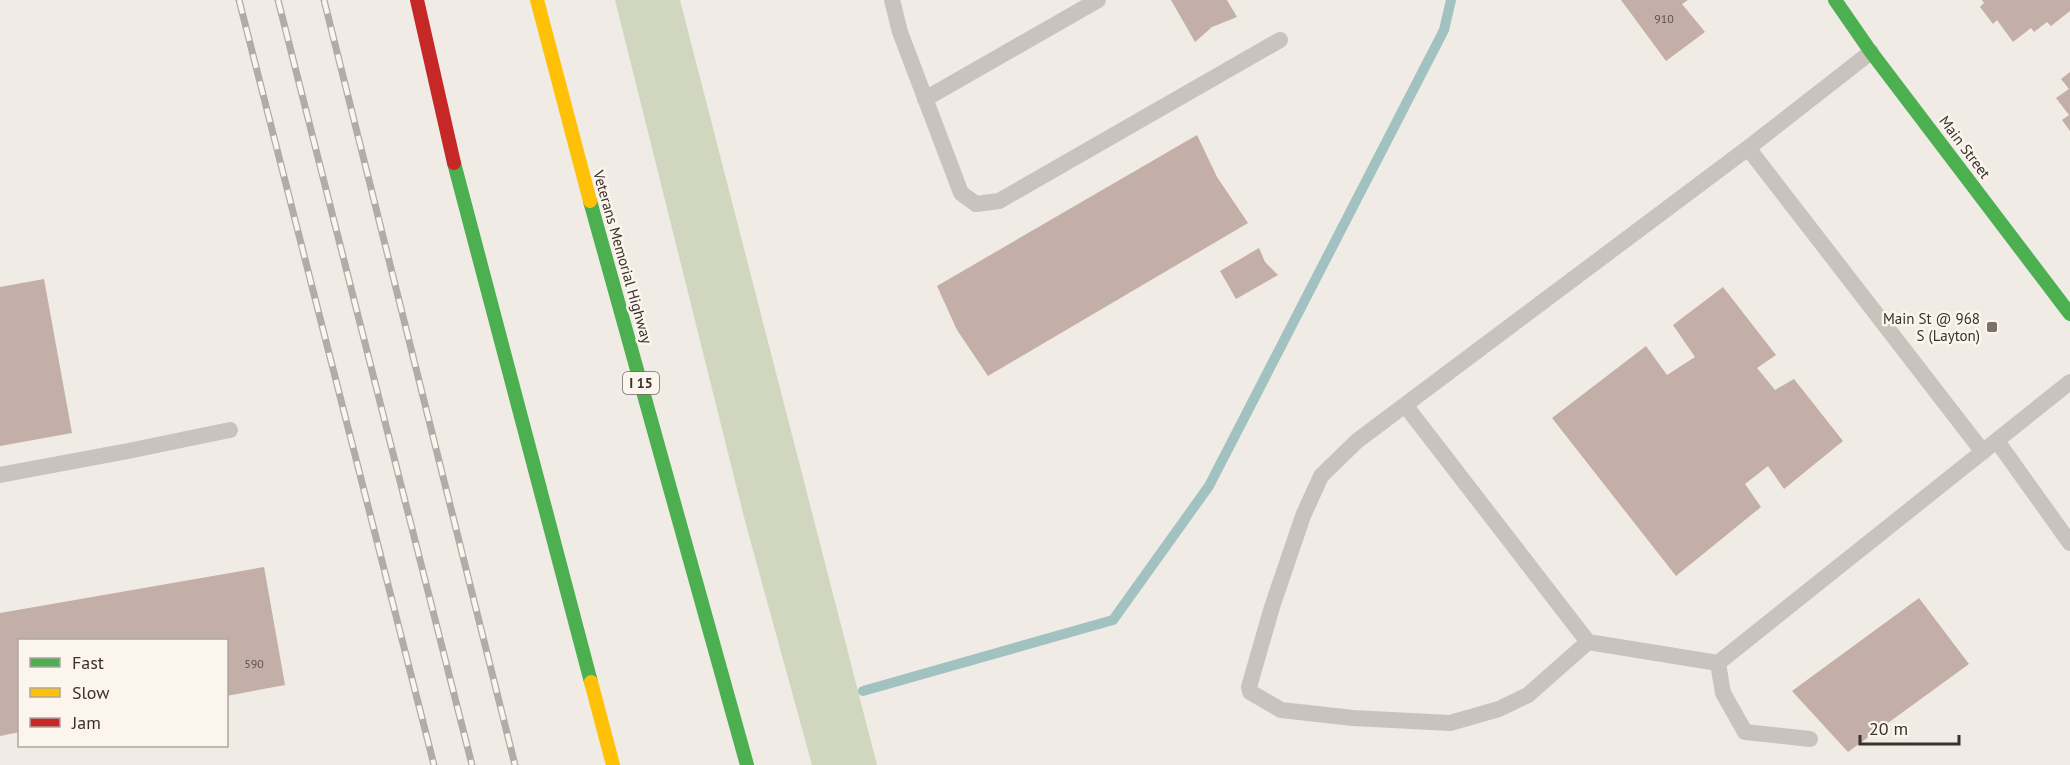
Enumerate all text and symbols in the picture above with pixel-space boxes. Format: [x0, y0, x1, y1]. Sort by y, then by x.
house number: 910 [1654, 11, 1674, 26]
street label: Main Street [1935, 112, 1995, 182]
street label: Veterans Memorial Highway [589, 167, 657, 346]
place label: Main St @ 968 S (Layton) [1883, 309, 1980, 345]
marker: Main St @ 968 S (Layton) [1985, 320, 1999, 334]
road number: I 15 [623, 372, 659, 394]
legend [18, 639, 228, 747]
text: Fast [72, 651, 104, 674]
house number: 590 [244, 656, 264, 671]
text: Slow [72, 681, 110, 704]
scale bar [1860, 708, 1959, 746]
text: Jam [71, 711, 101, 734]
text: 20 m [1869, 717, 1908, 740]

